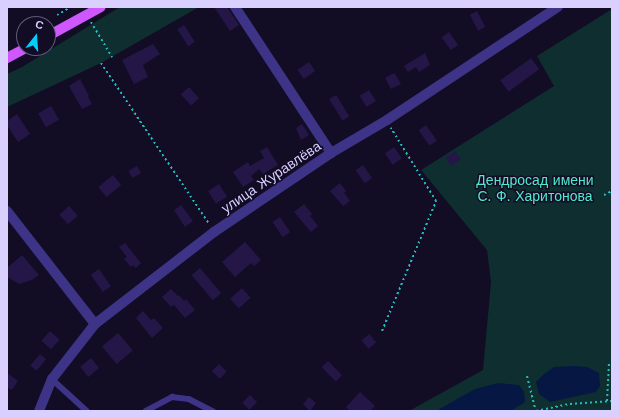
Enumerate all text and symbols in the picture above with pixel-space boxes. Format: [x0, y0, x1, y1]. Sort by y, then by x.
north arrow [16, 16, 56, 56]
text: С [34, 18, 45, 32]
street label: улица Журавлёва [218, 137, 324, 217]
park label: Дендросад имени С. Ф. Харитонова [476, 172, 594, 204]

